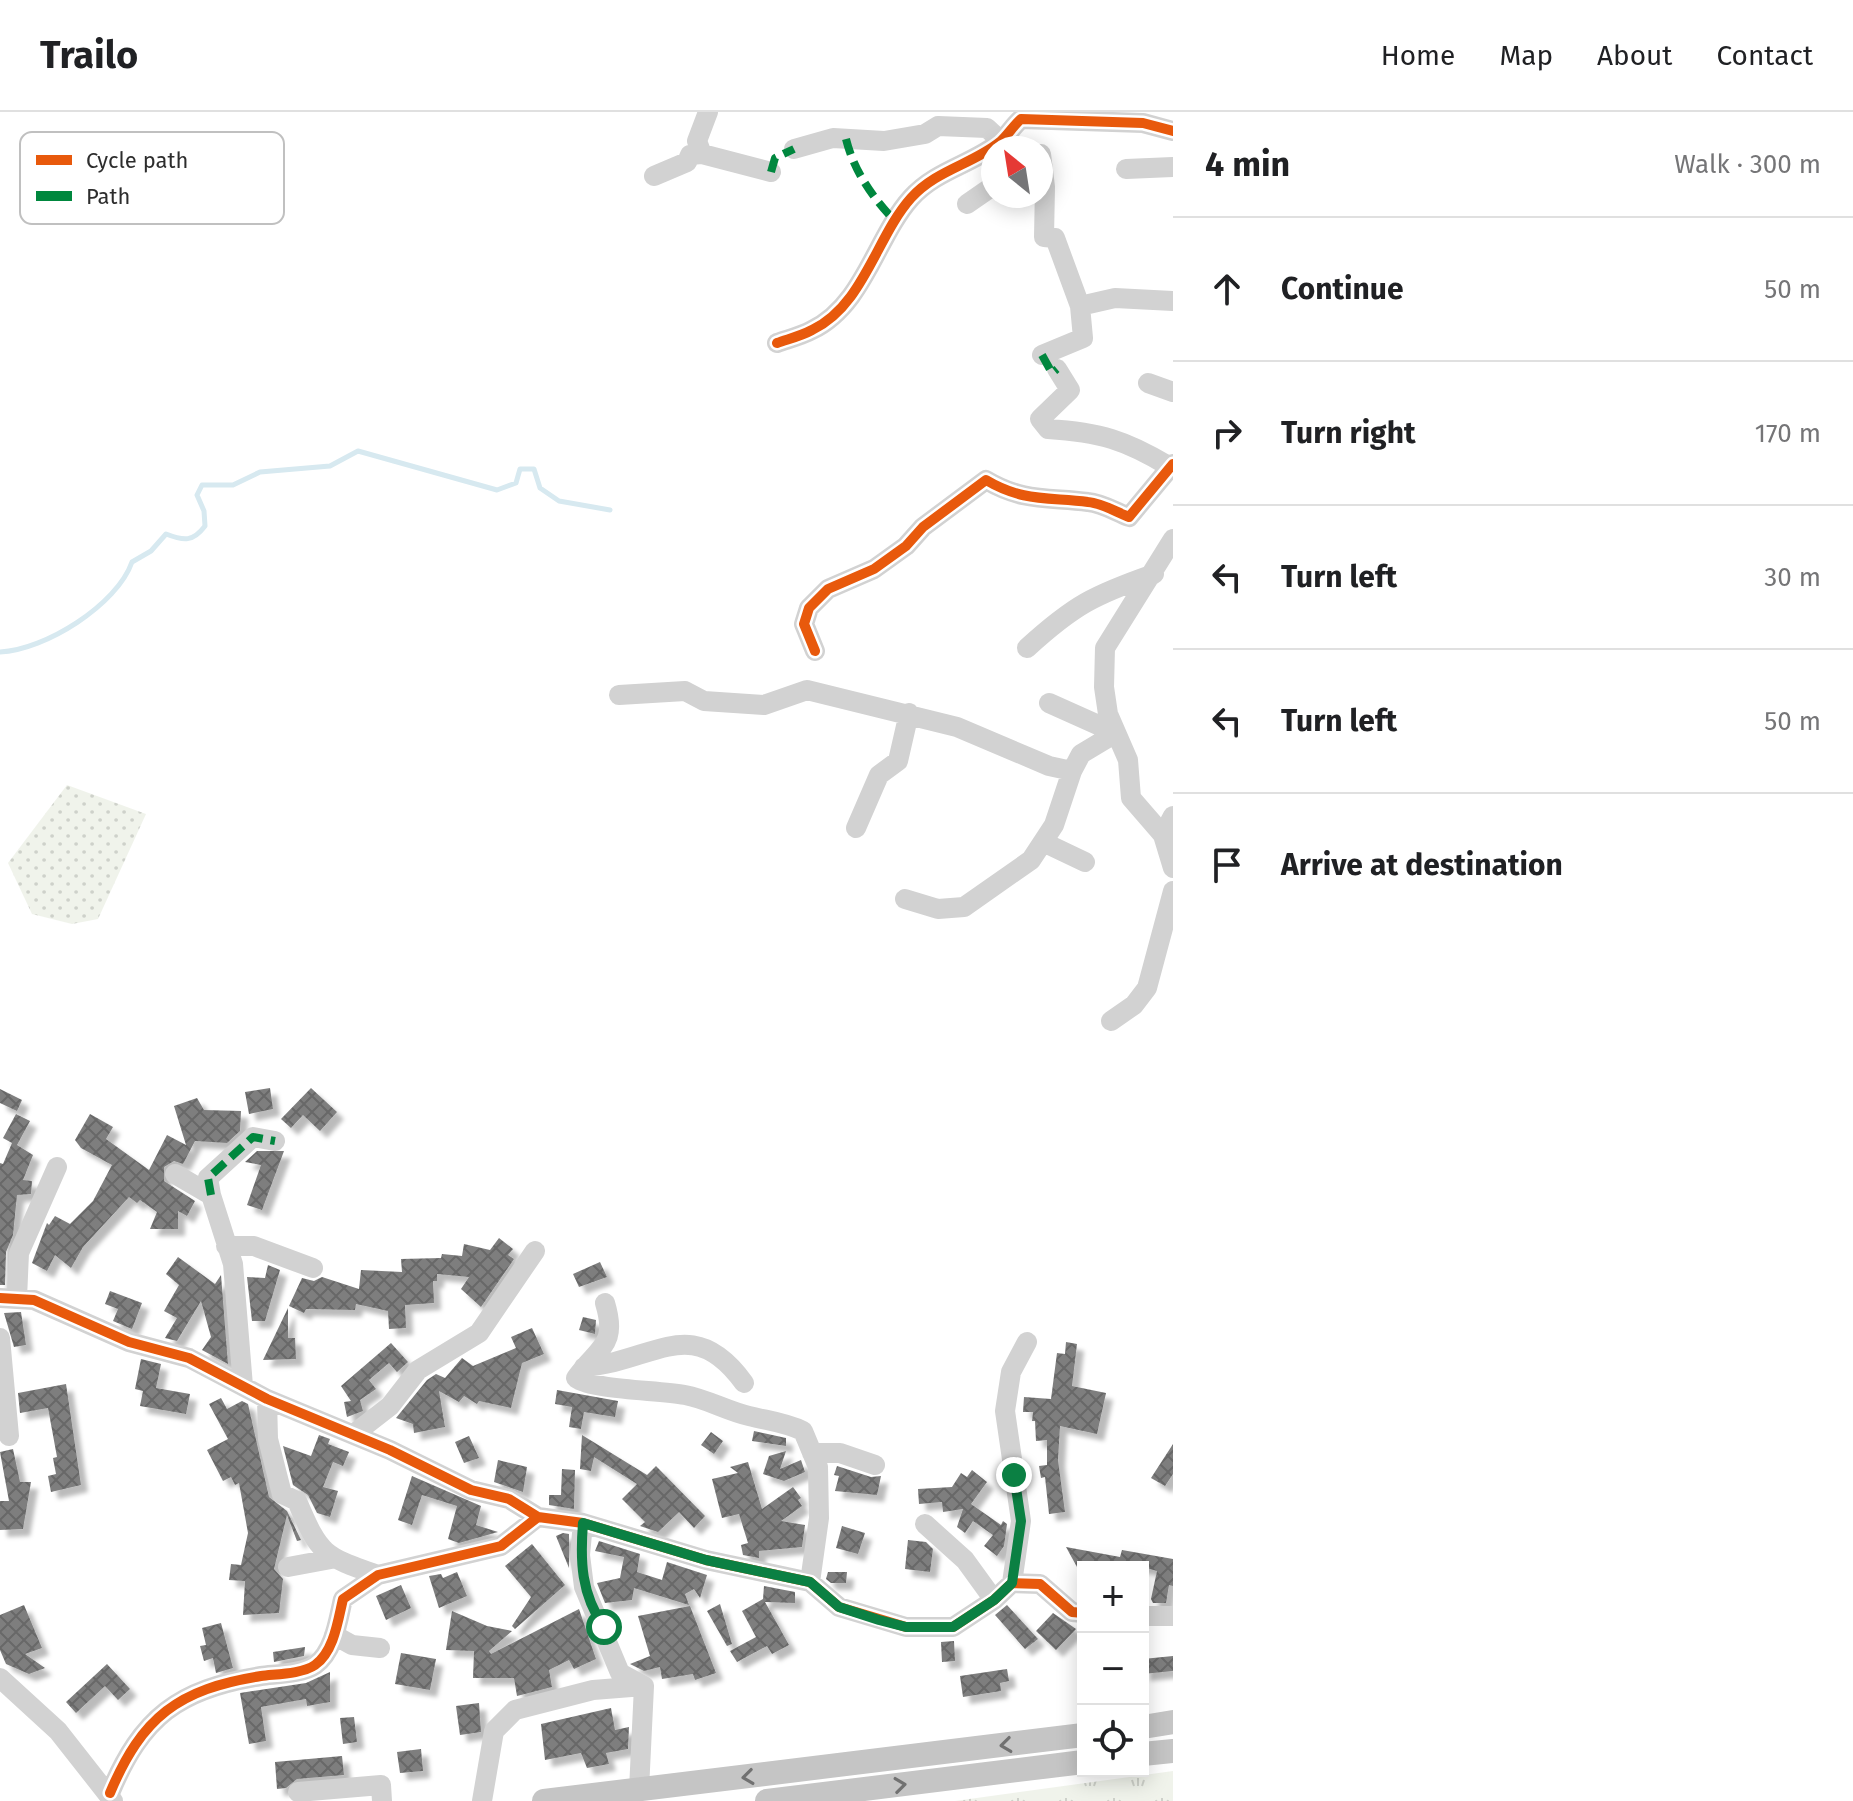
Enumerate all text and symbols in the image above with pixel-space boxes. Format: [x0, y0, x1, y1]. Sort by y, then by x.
text: Trailo [40, 32, 138, 78]
text: Home [1381, 39, 1455, 72]
text: Map [1499, 39, 1553, 72]
text: About [1597, 39, 1672, 72]
text: Contact [1716, 39, 1813, 72]
legend [20, 132, 284, 224]
north arrow [981, 136, 1053, 208]
text: 4 min [1205, 144, 1290, 185]
text: Cycle path [86, 147, 188, 174]
text: Walk · 300 m [1674, 149, 1821, 180]
text: Path [86, 183, 130, 210]
icon: ahead [1205, 267, 1249, 311]
text: Continue [1281, 271, 1404, 307]
text: 50 m [1764, 274, 1821, 305]
icon: right [1205, 411, 1249, 455]
text: Turn right [1281, 415, 1416, 451]
text: 170 m [1755, 418, 1821, 449]
icon: left [1205, 555, 1249, 599]
text: Turn left [1281, 559, 1397, 595]
text: 30 m [1764, 562, 1821, 593]
icon: left [1205, 699, 1249, 743]
text: Turn left [1281, 703, 1397, 739]
text: 50 m [1764, 706, 1821, 737]
icon: arrive [1205, 843, 1249, 887]
text: Arrive at destination [1281, 847, 1563, 883]
route end [996, 1457, 1032, 1493]
map controls [1077, 1561, 1149, 1777]
button: + [1077, 1561, 1149, 1633]
route start [586, 1609, 622, 1645]
button: − [1077, 1633, 1149, 1705]
button: locate [1077, 1705, 1149, 1777]
one-way arrow [999, 1736, 1012, 1753]
one-way arrow [741, 1768, 754, 1785]
one-way arrow [894, 1776, 907, 1793]

